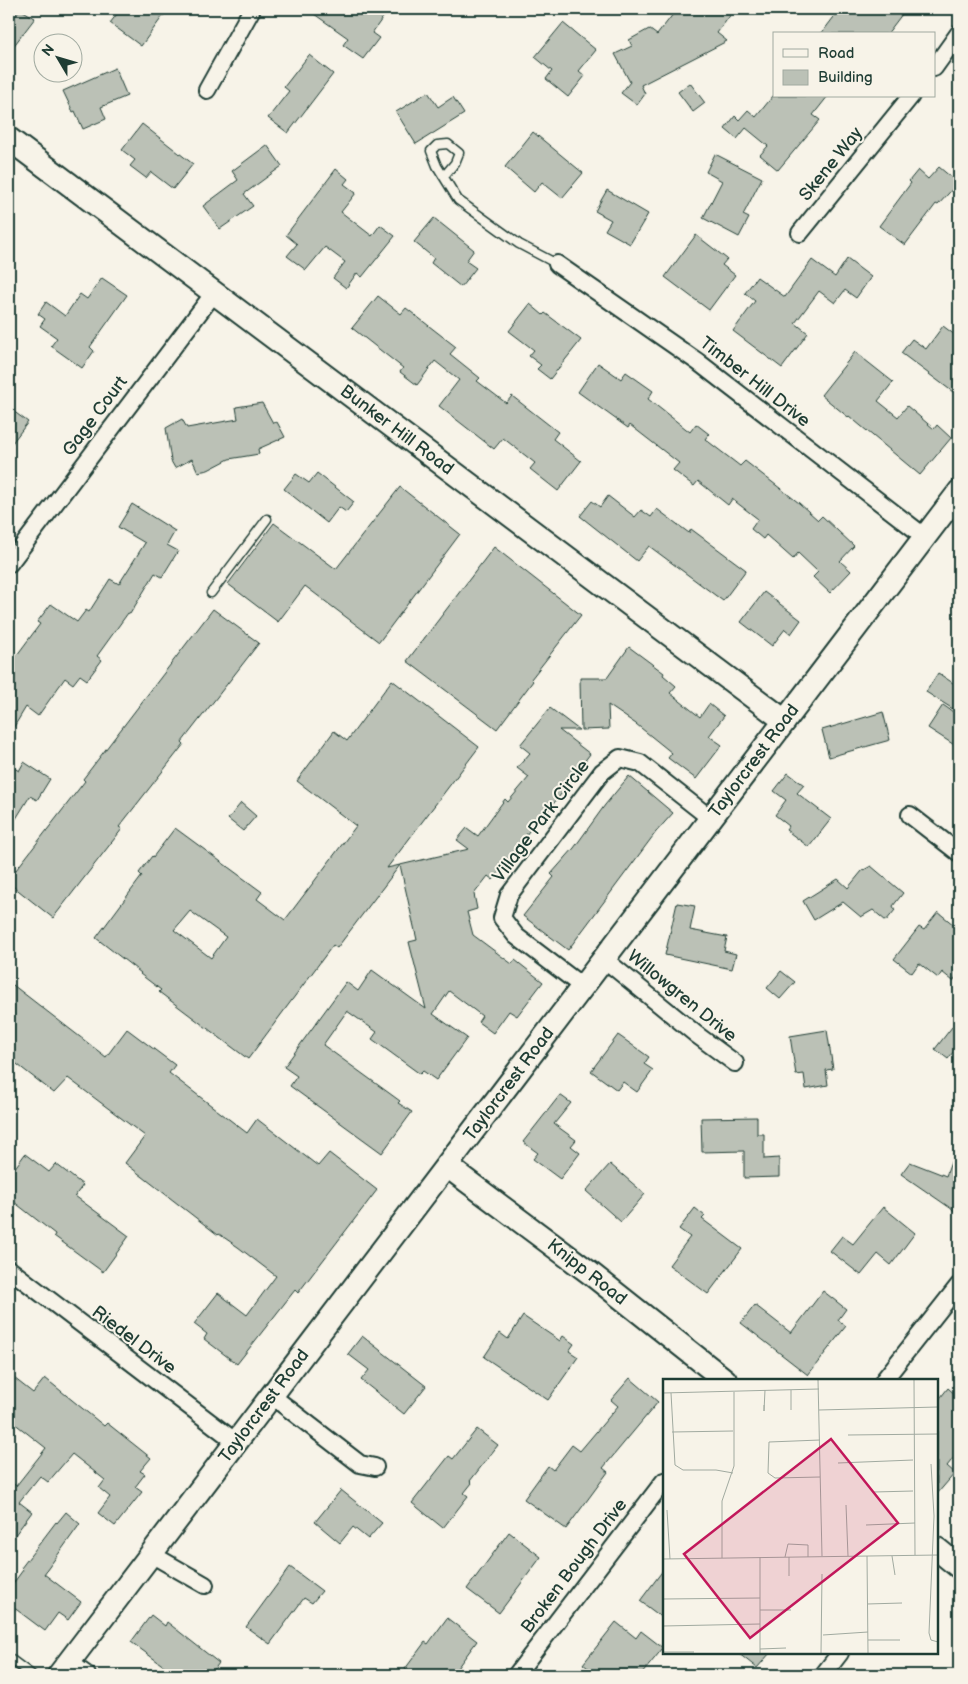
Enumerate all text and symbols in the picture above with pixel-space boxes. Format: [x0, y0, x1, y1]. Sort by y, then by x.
north arrow [32, 32, 82, 82]
legend [773, 32, 936, 98]
text: N [38, 41, 58, 60]
text: Road [818, 44, 854, 63]
text: Building [818, 68, 873, 87]
street label: Skene Way [795, 122, 868, 205]
street label: Timber Hill Drive [696, 332, 815, 432]
street label: Gage Court [58, 371, 132, 460]
street label: Bunker Hill Road [336, 380, 458, 480]
street label: Taylorcrest Road [704, 700, 804, 822]
street label: Village Park Circle [488, 755, 594, 886]
street label: Willowgren Drive [623, 946, 741, 1047]
street label: Taylorcrest Road [459, 1023, 559, 1145]
street label: Knipp Road [543, 1234, 631, 1310]
street label: Riedel Drive [88, 1302, 180, 1379]
street label: Taylorcrest Road [214, 1345, 314, 1467]
inset map [663, 1379, 938, 1654]
street label: Broken Bough Drive [517, 1494, 632, 1637]

